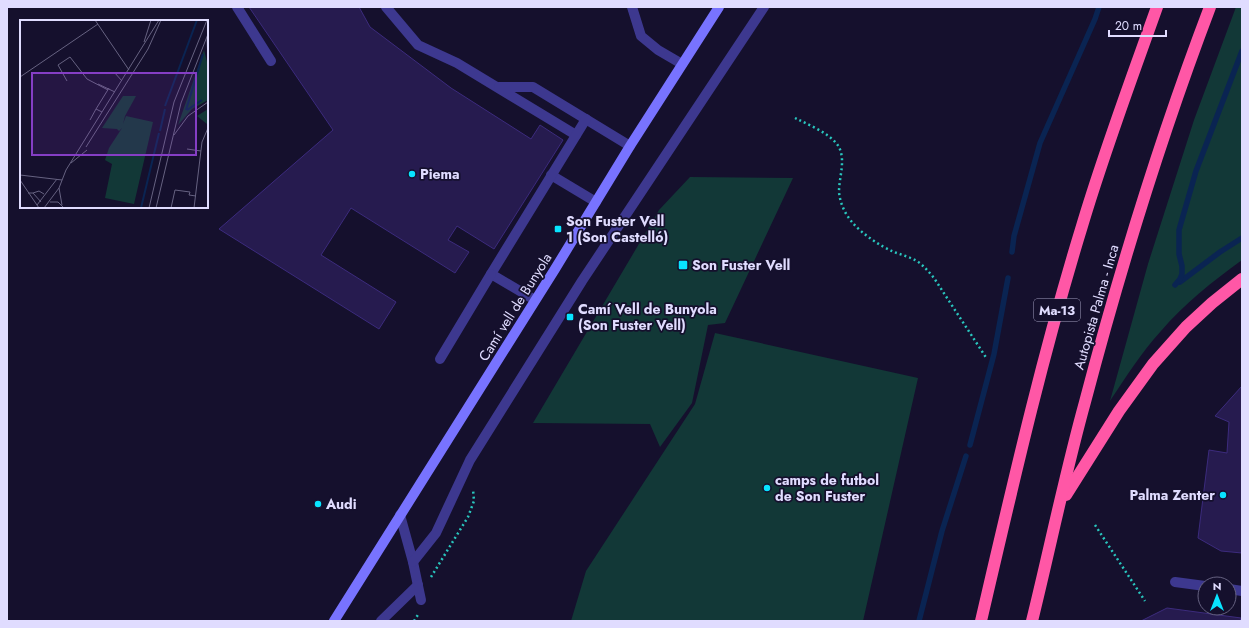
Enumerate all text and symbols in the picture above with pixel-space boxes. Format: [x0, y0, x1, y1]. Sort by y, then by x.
scale bar [1109, 12, 1166, 38]
text: 20 m [1115, 17, 1142, 35]
inset map [20, 20, 208, 208]
place label: Piema [420, 164, 460, 184]
marker: Piema [407, 169, 417, 179]
place label: Son Fuster Vell 1 (Son Castelló) [566, 211, 668, 247]
marker: Son Fuster Vell 1 (Son Castelló) [553, 224, 563, 234]
street label: Autopista Palma - Inca [1069, 242, 1123, 372]
street label: Camí vell de Bunyola [474, 249, 556, 365]
place label: Son Fuster Vell [692, 255, 790, 275]
marker: Son Fuster Vell [677, 259, 689, 271]
place label: Camí Vell de Bunyola (Son Fuster Vell) [578, 299, 717, 335]
road number: Ma-13 [1034, 299, 1080, 321]
marker: Camí Vell de Bunyola (Son Fuster Vell) [565, 312, 575, 322]
place label: camps de futbol de Son Fuster [775, 470, 879, 506]
marker: camps de futbol de Son Fuster [762, 483, 772, 493]
place label: Palma Zenter [1130, 485, 1215, 505]
marker: Palma Zenter [1218, 490, 1228, 500]
place label: Audi [325, 494, 357, 514]
marker: Audi [313, 499, 323, 509]
north arrow [1197, 576, 1237, 616]
text: N [1213, 578, 1221, 594]

